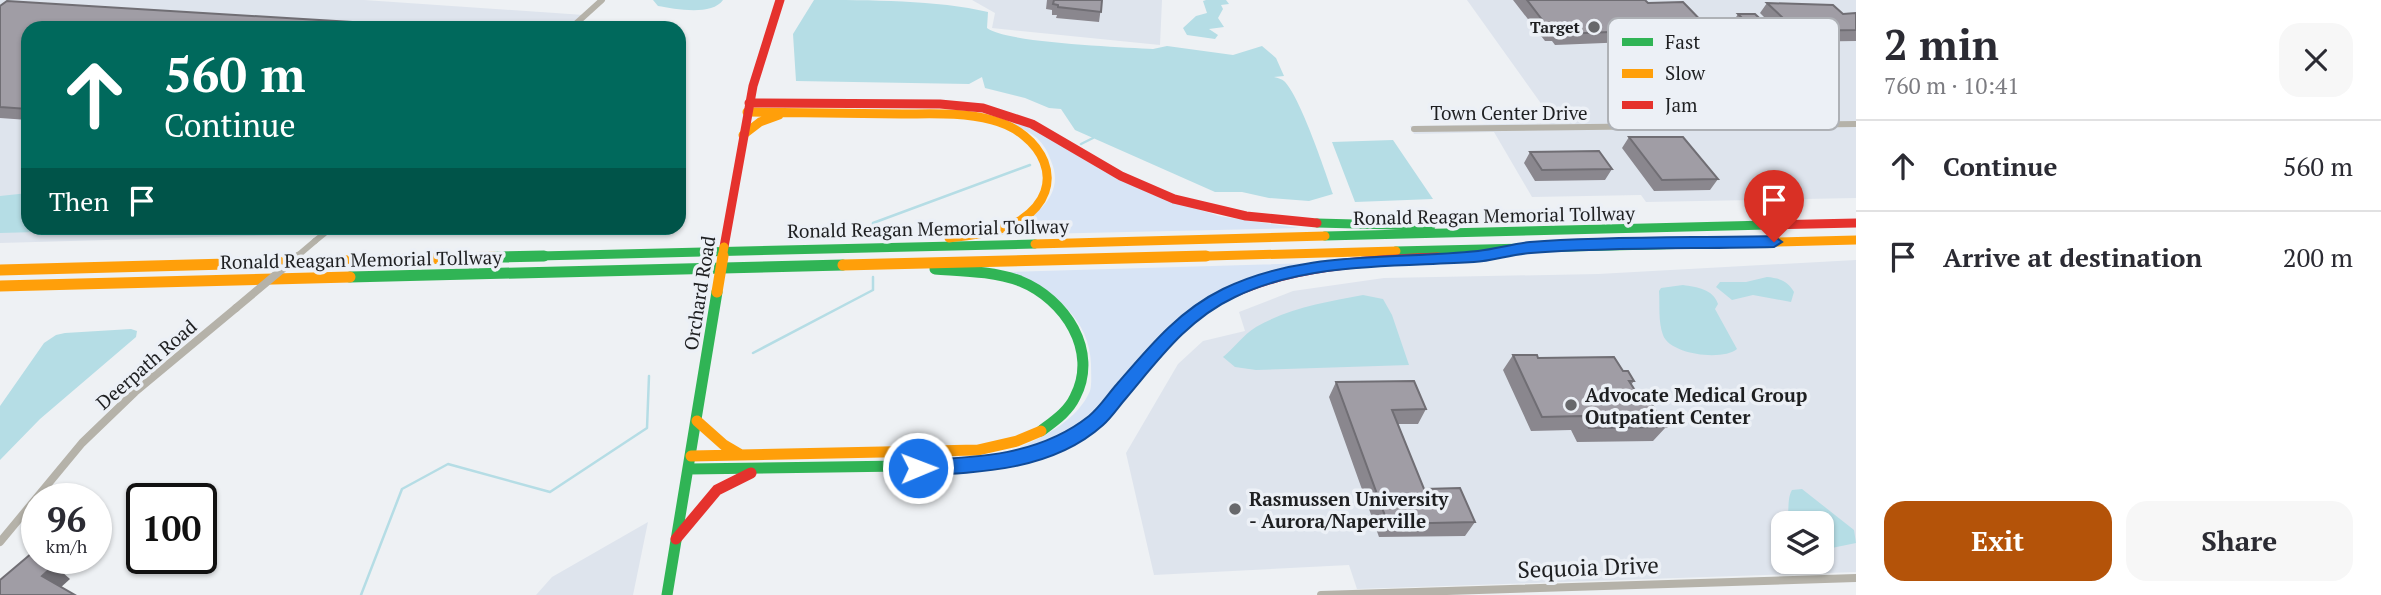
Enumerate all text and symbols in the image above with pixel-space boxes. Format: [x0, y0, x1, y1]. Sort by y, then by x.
place label: Target [1530, 16, 1581, 38]
text: 2 min [1884, 16, 1999, 72]
legend [1608, 18, 1839, 130]
marker: Target [1586, 19, 1602, 35]
button: close [2279, 23, 2353, 97]
text: Fast [1665, 29, 1700, 54]
text: 560 m [164, 41, 306, 106]
icon: ahead [49, 49, 140, 140]
text: Slow [1665, 60, 1706, 85]
text: 760 m · 10:41 [1884, 70, 2019, 101]
text: Jam [1665, 92, 1698, 117]
street label: Town Center Drive [1430, 100, 1588, 125]
text: Continue [164, 104, 296, 146]
icon: ahead [1884, 147, 1922, 185]
text: Continue [1943, 149, 2057, 183]
text: 560 m [2283, 149, 2353, 183]
pin [1744, 170, 1804, 242]
icon: arrive [1755, 181, 1793, 219]
icon: arrive [123, 182, 161, 220]
text: Then [49, 184, 109, 218]
street label: Ronald Reagan Memorial Tollway [1353, 200, 1636, 230]
street label: Ronald Reagan Memorial Tollway [787, 213, 1070, 243]
street label: Orchard Road [678, 233, 720, 352]
icon: arrive [1884, 238, 1922, 276]
text: Arrive at destination [1943, 240, 2202, 274]
text: 200 m [2283, 240, 2353, 274]
street label: Ronald Reagan Memorial Tollway [220, 244, 503, 274]
street label: Deerpath Road [90, 313, 202, 415]
place label: Advocate Medical Group Outpatient Center [1585, 382, 1807, 429]
marker: Advocate Medical Group Outpatient Center [1563, 397, 1579, 413]
position arrow [881, 431, 955, 505]
speed limit sign: 100 [126, 483, 217, 574]
place label: Rasmussen University - Aurora/Naperville [1249, 486, 1449, 533]
text: 96 [47, 496, 86, 542]
marker: Rasmussen University - Aurora/Naperville [1227, 501, 1243, 517]
button: Exit [1884, 501, 2112, 581]
button: Share [2126, 501, 2353, 581]
map controls [1771, 511, 1834, 574]
button: layers [1771, 511, 1834, 574]
text: km/h [46, 534, 87, 558]
street label: Sequoia Drive [1517, 549, 1659, 585]

